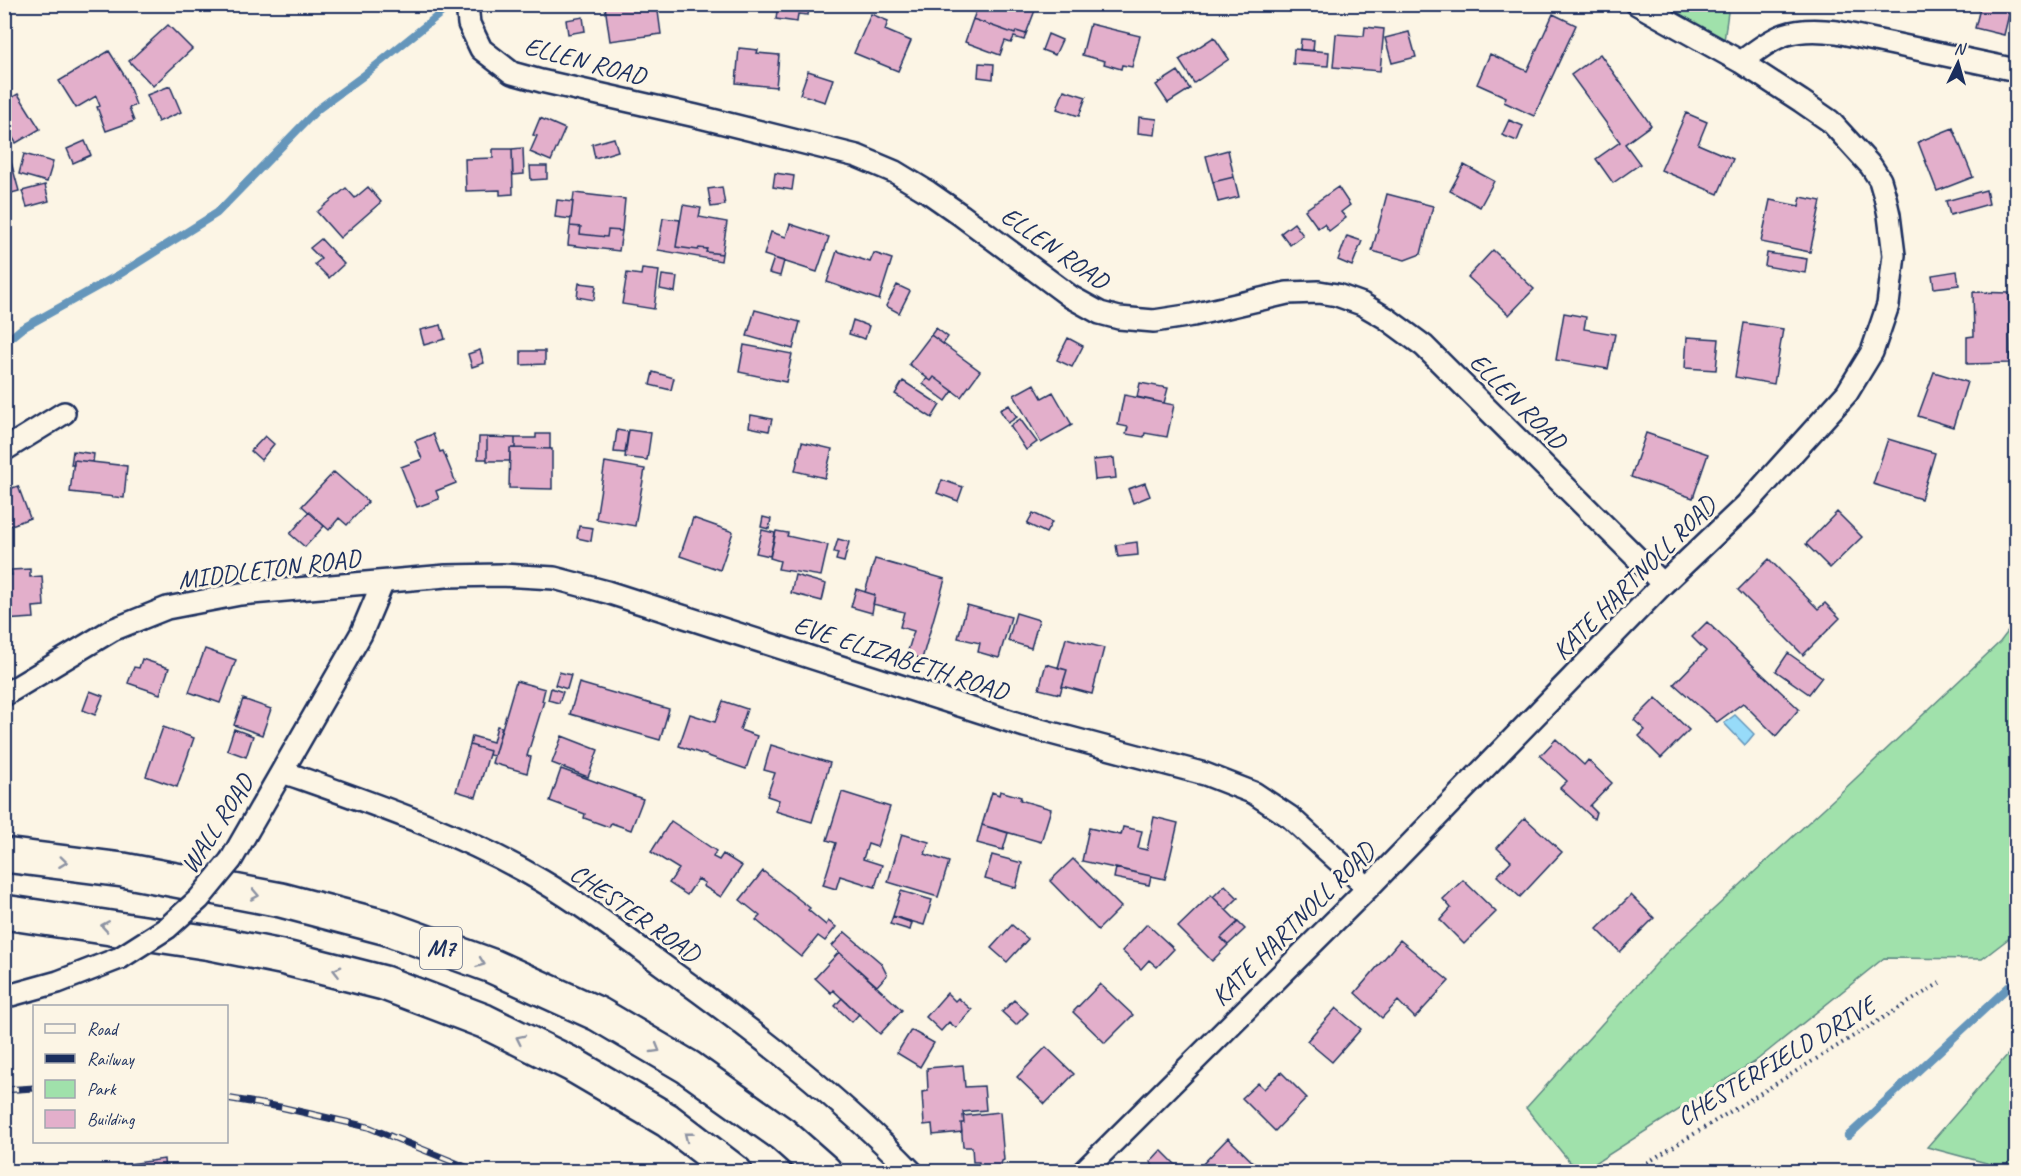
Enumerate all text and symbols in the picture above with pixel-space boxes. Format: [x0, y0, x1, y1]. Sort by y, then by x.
street label: ELLEN ROAD [521, 29, 651, 93]
north arrow [1928, 33, 1988, 93]
text: N [1953, 39, 1968, 60]
street label: ELLEN ROAD [995, 199, 1117, 298]
street label: ELLEN ROAD [1462, 345, 1575, 458]
street label: KATE HARTNOLL ROAD [1545, 488, 1724, 667]
street label: MIDDLETON ROAD [176, 541, 364, 597]
street label: EVE ELIZABETH ROAD [790, 608, 1014, 709]
street label: WALL ROAD [173, 767, 262, 880]
street label: KATE HARTNOLL ROAD [1204, 834, 1383, 1013]
one-way arrow [58, 856, 67, 868]
street label: CHESTER ROAD [564, 856, 708, 971]
one-way arrow [249, 888, 259, 901]
one-way arrow [100, 921, 109, 933]
road number: M7 [420, 927, 462, 969]
one-way arrow [476, 955, 486, 968]
one-way arrow [332, 966, 342, 979]
street label: CHESTERFIELD DRIVE [1671, 987, 1885, 1133]
legend [33, 1005, 228, 1143]
text: Road [87, 1018, 120, 1040]
one-way arrow [515, 1034, 526, 1046]
one-way arrow [650, 1041, 660, 1053]
text: Railway [87, 1048, 135, 1070]
text: Park [87, 1078, 117, 1100]
text: Building [87, 1108, 136, 1130]
one-way arrow [684, 1132, 695, 1143]

